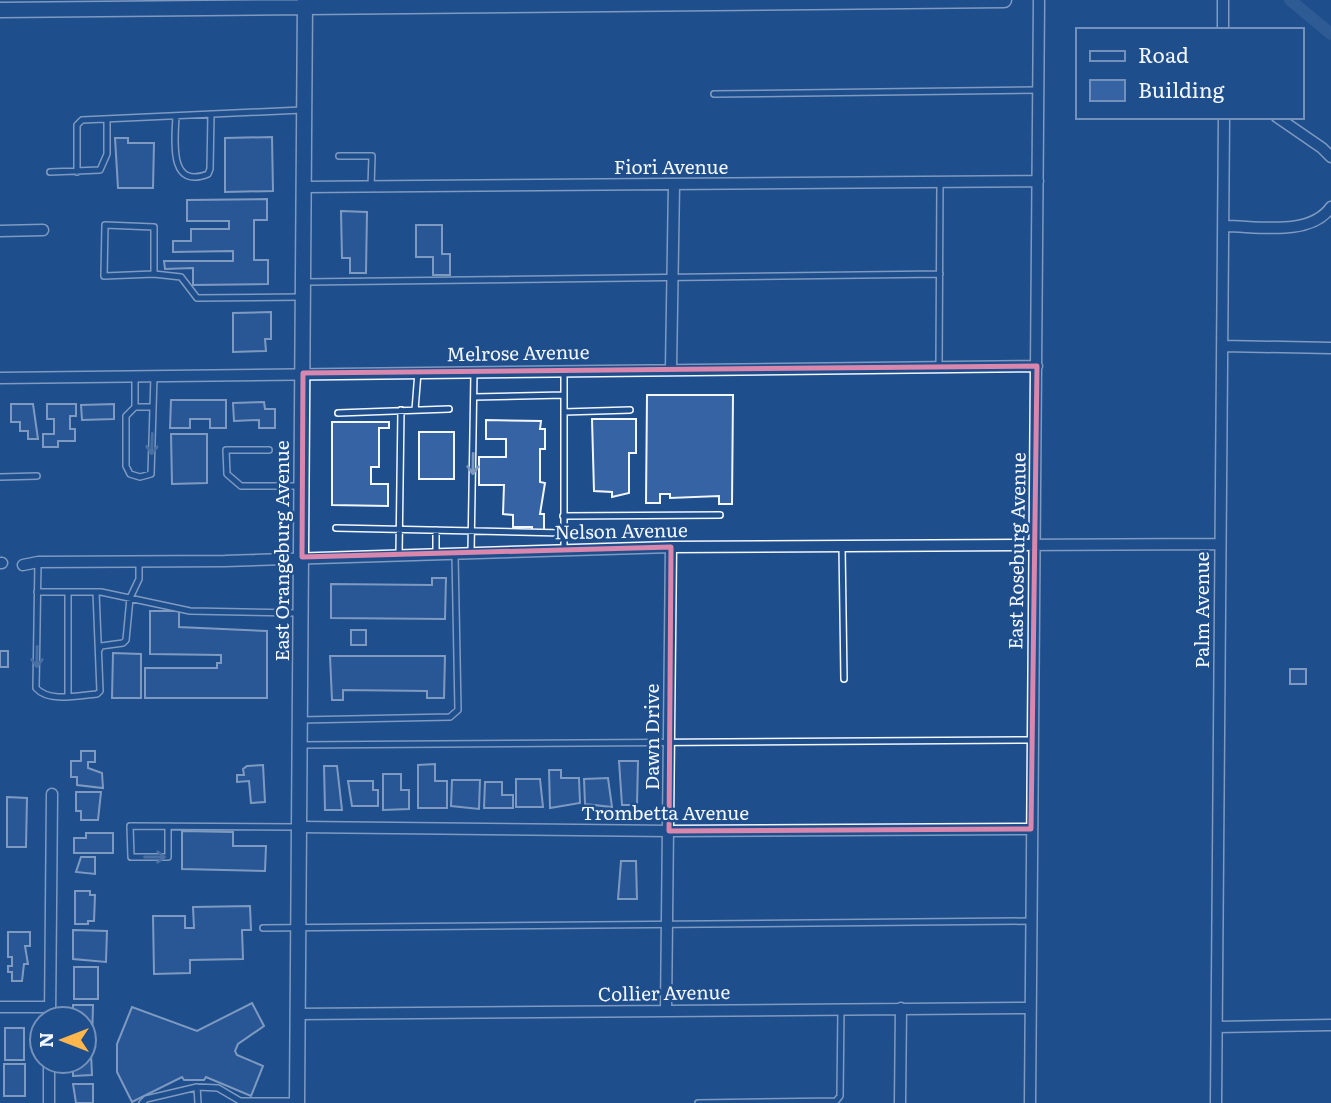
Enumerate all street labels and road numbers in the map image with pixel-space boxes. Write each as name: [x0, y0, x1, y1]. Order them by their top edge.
street label: Fiori Avenue: [614, 152, 728, 180]
street label: Melrose Avenue: [446, 337, 590, 367]
street label: East Orangeburg Avenue: [267, 440, 295, 662]
street label: East Roseburg Avenue: [1000, 452, 1032, 650]
street label: Nelson Avenue: [554, 515, 688, 545]
street label: Palm Avenue: [1187, 551, 1215, 668]
street label: Dawn Drive: [637, 684, 665, 790]
street label: Trombetta Avenue: [581, 798, 749, 826]
street label: Collier Avenue: [598, 977, 731, 1007]

